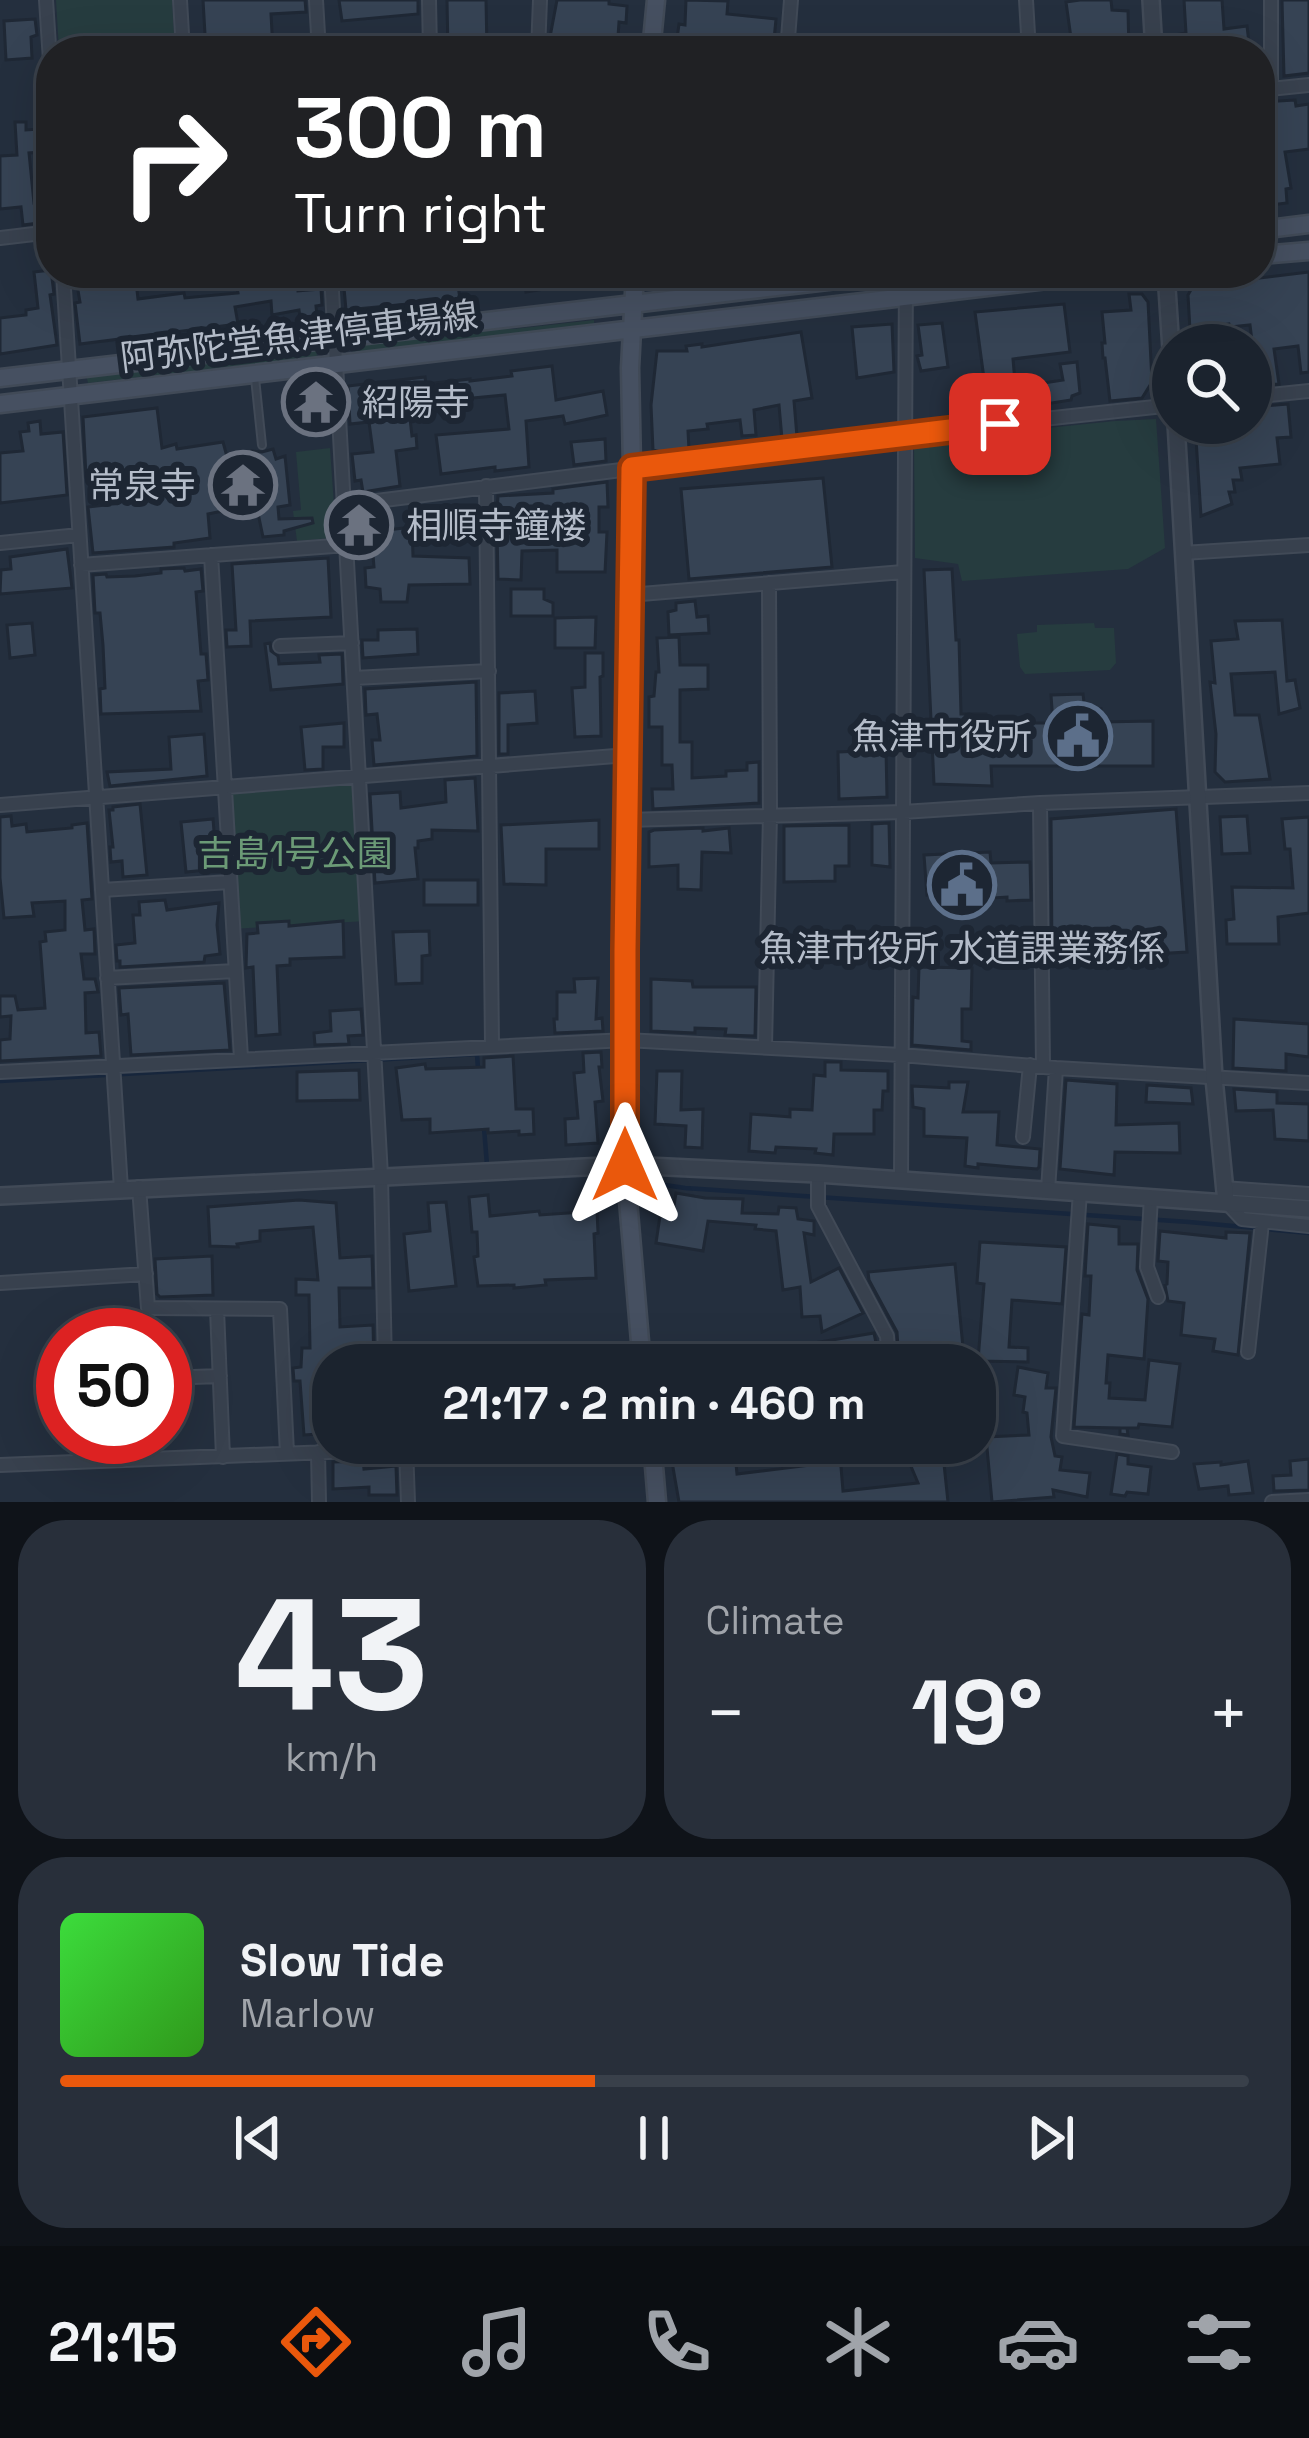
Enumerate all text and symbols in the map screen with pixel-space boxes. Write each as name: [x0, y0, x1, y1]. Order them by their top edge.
text: 300 m: [294, 74, 547, 182]
icon: right: [96, 84, 252, 240]
text: Turn right: [294, 179, 547, 248]
street label: 阿弥陀堂魚津停車場線: [118, 292, 481, 382]
map controls: [1152, 324, 1272, 444]
button: search: [1152, 324, 1272, 444]
temple icon: 紹陽寺: [281, 367, 351, 437]
pin: [949, 373, 1051, 475]
place label: 紹陽寺: [362, 380, 470, 426]
icon: arrive: [967, 391, 1033, 457]
temple icon: 常泉寺: [208, 450, 278, 520]
place label: 常泉寺: [88, 463, 196, 509]
temple icon: 相順寺鐘楼: [324, 490, 394, 560]
place label: 相順寺鐘楼: [406, 503, 586, 549]
public building icon: 魚津市役所: [1043, 701, 1113, 771]
place label: 魚津市役所: [852, 714, 1032, 760]
park label: 吉島1号公園: [197, 831, 393, 877]
public building icon: 魚津市役所 水道課業務係: [927, 850, 997, 920]
place label: 魚津市役所 水道課業務係: [759, 926, 1165, 972]
position arrow: [562, 1102, 688, 1228]
speed limit sign: 50: [36, 1308, 192, 1464]
text: 21:17 · 2 min · 460 m: [443, 1375, 865, 1432]
text: 43: [235, 1555, 429, 1755]
text: Climate: [706, 1596, 845, 1645]
text: 19°: [911, 1655, 1043, 1770]
text: −: [706, 1671, 746, 1755]
text: +: [1208, 1671, 1249, 1755]
text: km/h: [285, 1733, 378, 1782]
text: Slow Tide: [240, 1932, 445, 1989]
text: Marlow: [240, 1989, 375, 2038]
icon: previous: [225, 2105, 291, 2171]
icon: pause: [621, 2105, 687, 2171]
icon: next: [1018, 2105, 1084, 2171]
icon: directions: [274, 2300, 358, 2384]
icon: music: [455, 2300, 539, 2384]
icon: phone: [635, 2300, 719, 2384]
icon: climate: [816, 2300, 900, 2384]
icon: car: [996, 2300, 1080, 2384]
icon: filters: [1177, 2300, 1261, 2384]
text: 21:15: [48, 2308, 178, 2377]

